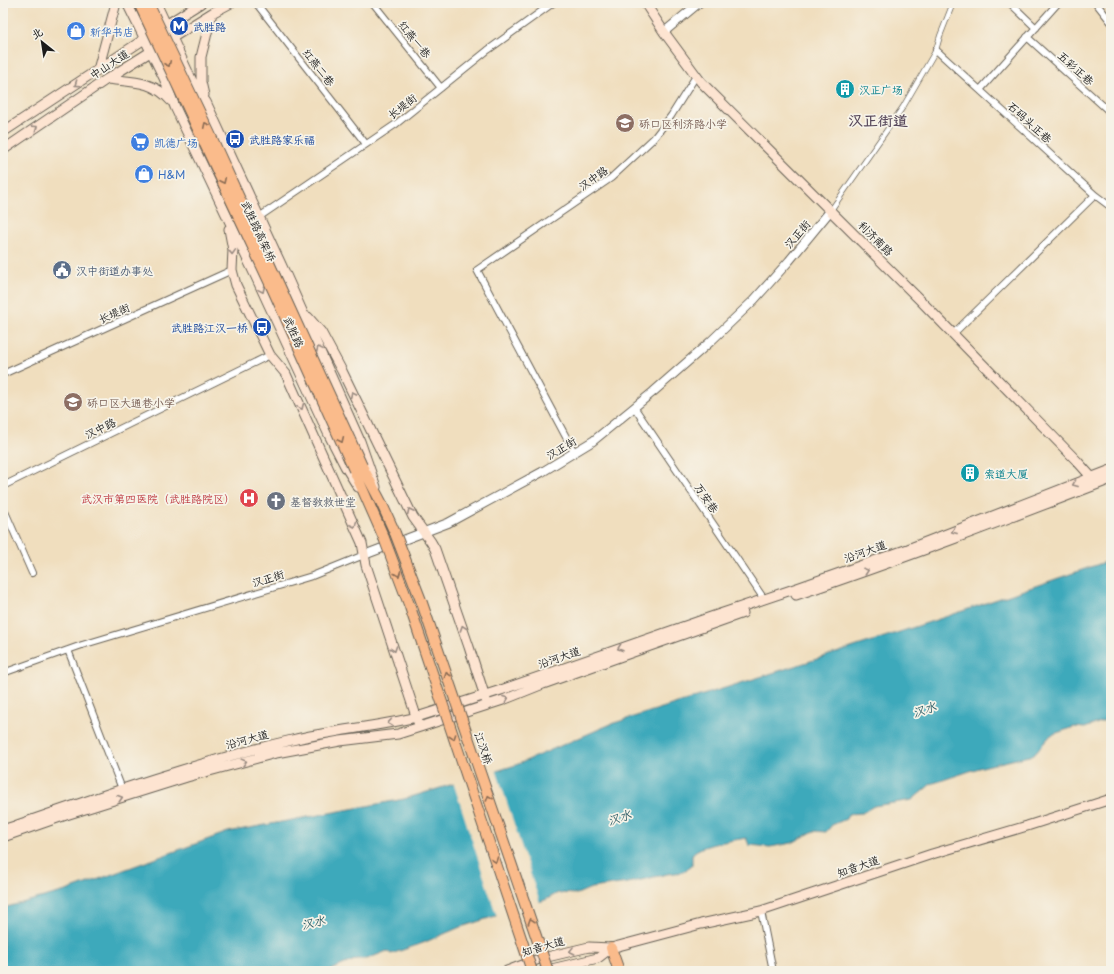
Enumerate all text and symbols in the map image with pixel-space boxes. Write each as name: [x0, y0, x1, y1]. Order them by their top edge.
metro station icon: 武胜路: [168, 15, 190, 37]
street label: 红燕一巷: [395, 17, 435, 61]
place label: 武胜路: [193, 18, 226, 35]
shop icon: 新华书店: [65, 20, 87, 42]
north arrow: [22, 22, 62, 62]
text: 北: [28, 23, 46, 43]
place label: 新华书店: [90, 23, 134, 40]
street label: 红燕二巷: [299, 44, 339, 90]
street label: 中山大道: [86, 45, 132, 83]
street label: 五彩正巷: [1054, 47, 1098, 89]
one-way arrow: [163, 59, 171, 67]
building icon: 汉正广场: [834, 78, 856, 100]
one-way arrow: [74, 79, 81, 87]
place label: 汉正广场: [859, 81, 903, 98]
street label: 长堤街: [384, 89, 421, 123]
street label: 石码头正巷: [1004, 97, 1056, 147]
district label: 汉正街道: [848, 108, 908, 131]
school or university icon: 硚口区利济路小学: [614, 112, 636, 134]
place label: 硚口区利济路小学: [639, 115, 727, 132]
one-way arrow: [203, 121, 211, 129]
one-way arrow: [31, 125, 38, 133]
bus stop icon: 武胜路家乐福: [224, 128, 246, 150]
supermarket icon: 凯德广场: [129, 131, 151, 153]
place label: 武胜路家乐福: [249, 131, 315, 148]
place label: 凯德广场: [154, 134, 198, 151]
street label: 汉中路: [575, 161, 611, 195]
shop icon: H&M: [133, 163, 155, 185]
place label: H&M: [158, 166, 185, 183]
one-way arrow: [218, 177, 226, 185]
street label: 武胜路高架桥: [237, 197, 281, 265]
street label: 汉正街: [780, 215, 815, 252]
street label: 利济南路: [854, 216, 898, 260]
one-way arrow: [228, 249, 237, 255]
public building icon: 汉中街道办事处: [51, 259, 73, 281]
place label: 汉中街道办事处: [76, 262, 153, 279]
one-way arrow: [257, 285, 265, 293]
street label: 长堤街: [95, 298, 133, 327]
street label: 武胜路: [280, 313, 308, 351]
bus stop icon: 武胜路江汉一桥: [251, 316, 273, 338]
place label: 武胜路江汉一桥: [171, 319, 248, 336]
one-way arrow: [316, 345, 324, 353]
one-way arrow: [350, 390, 358, 398]
school or university icon: 硚口区大通巷小学: [62, 391, 84, 413]
place label: 硚口区大通巷小学: [87, 394, 175, 411]
one-way arrow: [296, 402, 304, 410]
street label: 汉中路: [81, 413, 119, 443]
street label: 汉正街: [542, 432, 580, 464]
one-way arrow: [336, 435, 344, 443]
building icon: 索道大厦: [959, 462, 981, 484]
place label: 索道大厦: [984, 465, 1028, 482]
one-way arrow: [1071, 479, 1078, 487]
street label: 万安巷: [691, 480, 723, 516]
hospital icon: 武汉市第四医院（武胜路院区）: [238, 487, 260, 509]
place label: 武汉市第四医院（武胜路院区）: [81, 490, 235, 507]
church icon: 基督教救世堂: [265, 490, 287, 512]
place label: 基督教救世堂: [290, 493, 356, 510]
one-way arrow: [407, 508, 415, 515]
one-way arrow: [349, 521, 357, 529]
one-way arrow: [950, 527, 957, 535]
street label: 沿河大道: [841, 535, 889, 567]
street label: 汉正街: [250, 565, 287, 591]
one-way arrow: [863, 568, 870, 576]
one-way arrow: [393, 571, 401, 578]
one-way arrow: [459, 625, 467, 632]
street label: 沿河大道: [535, 642, 583, 672]
one-way arrow: [616, 644, 623, 652]
one-way arrow: [389, 645, 398, 652]
one-way arrow: [443, 672, 451, 679]
one-way arrow: [503, 695, 510, 703]
water label: 汉水: [910, 696, 939, 721]
one-way arrow: [386, 718, 393, 727]
street label: 沿河大道: [224, 725, 270, 753]
street label: 江汉桥: [471, 730, 497, 766]
one-way arrow: [449, 734, 457, 741]
one-way arrow: [241, 758, 248, 767]
one-way arrow: [116, 794, 123, 803]
one-way arrow: [485, 795, 494, 802]
water label: 汉水: [605, 804, 634, 829]
street label: 知音大道: [834, 851, 882, 881]
one-way arrow: [490, 857, 499, 864]
water label: 汉水: [299, 910, 328, 934]
one-way arrow: [527, 917, 536, 924]
street label: 知音大道: [520, 932, 566, 960]
one-way arrow: [569, 946, 575, 954]

